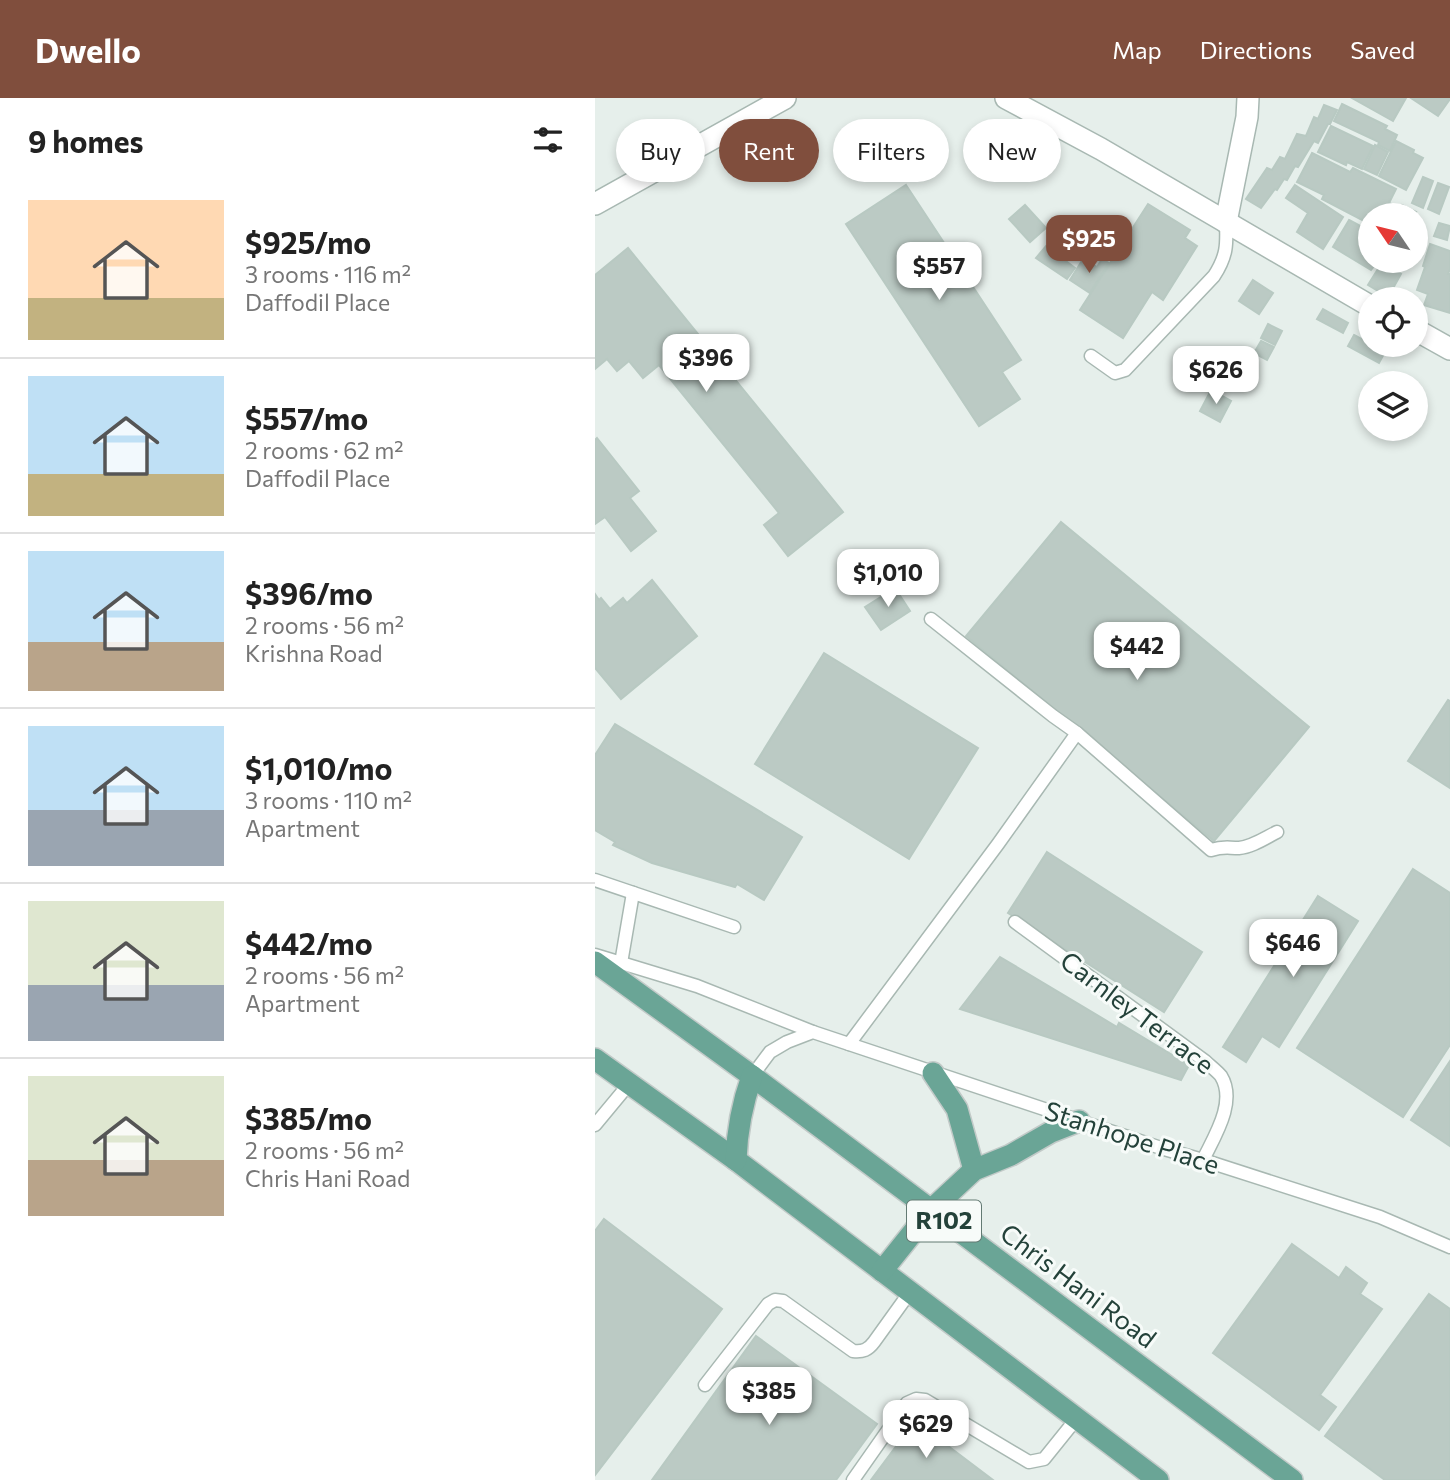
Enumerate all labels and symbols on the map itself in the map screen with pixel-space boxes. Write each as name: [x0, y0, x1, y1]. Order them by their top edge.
north arrow: [1358, 203, 1428, 273]
pin: $925: [1048, 216, 1130, 275]
pin: $557: [898, 242, 980, 302]
pin: $396: [665, 334, 747, 394]
pin: $626: [1175, 346, 1257, 406]
pin: $1,010: [831, 550, 945, 609]
pin: $442: [1096, 622, 1178, 682]
pin: $646: [1252, 920, 1334, 979]
street label: Carnley Terrace: [1055, 944, 1221, 1080]
street label: Stanhope Place: [1041, 1094, 1224, 1179]
road number: R102: [907, 1200, 981, 1241]
street label: Chris Hani Road: [995, 1216, 1163, 1353]
pin: $385: [728, 1368, 810, 1427]
pin: $629: [885, 1400, 967, 1460]

